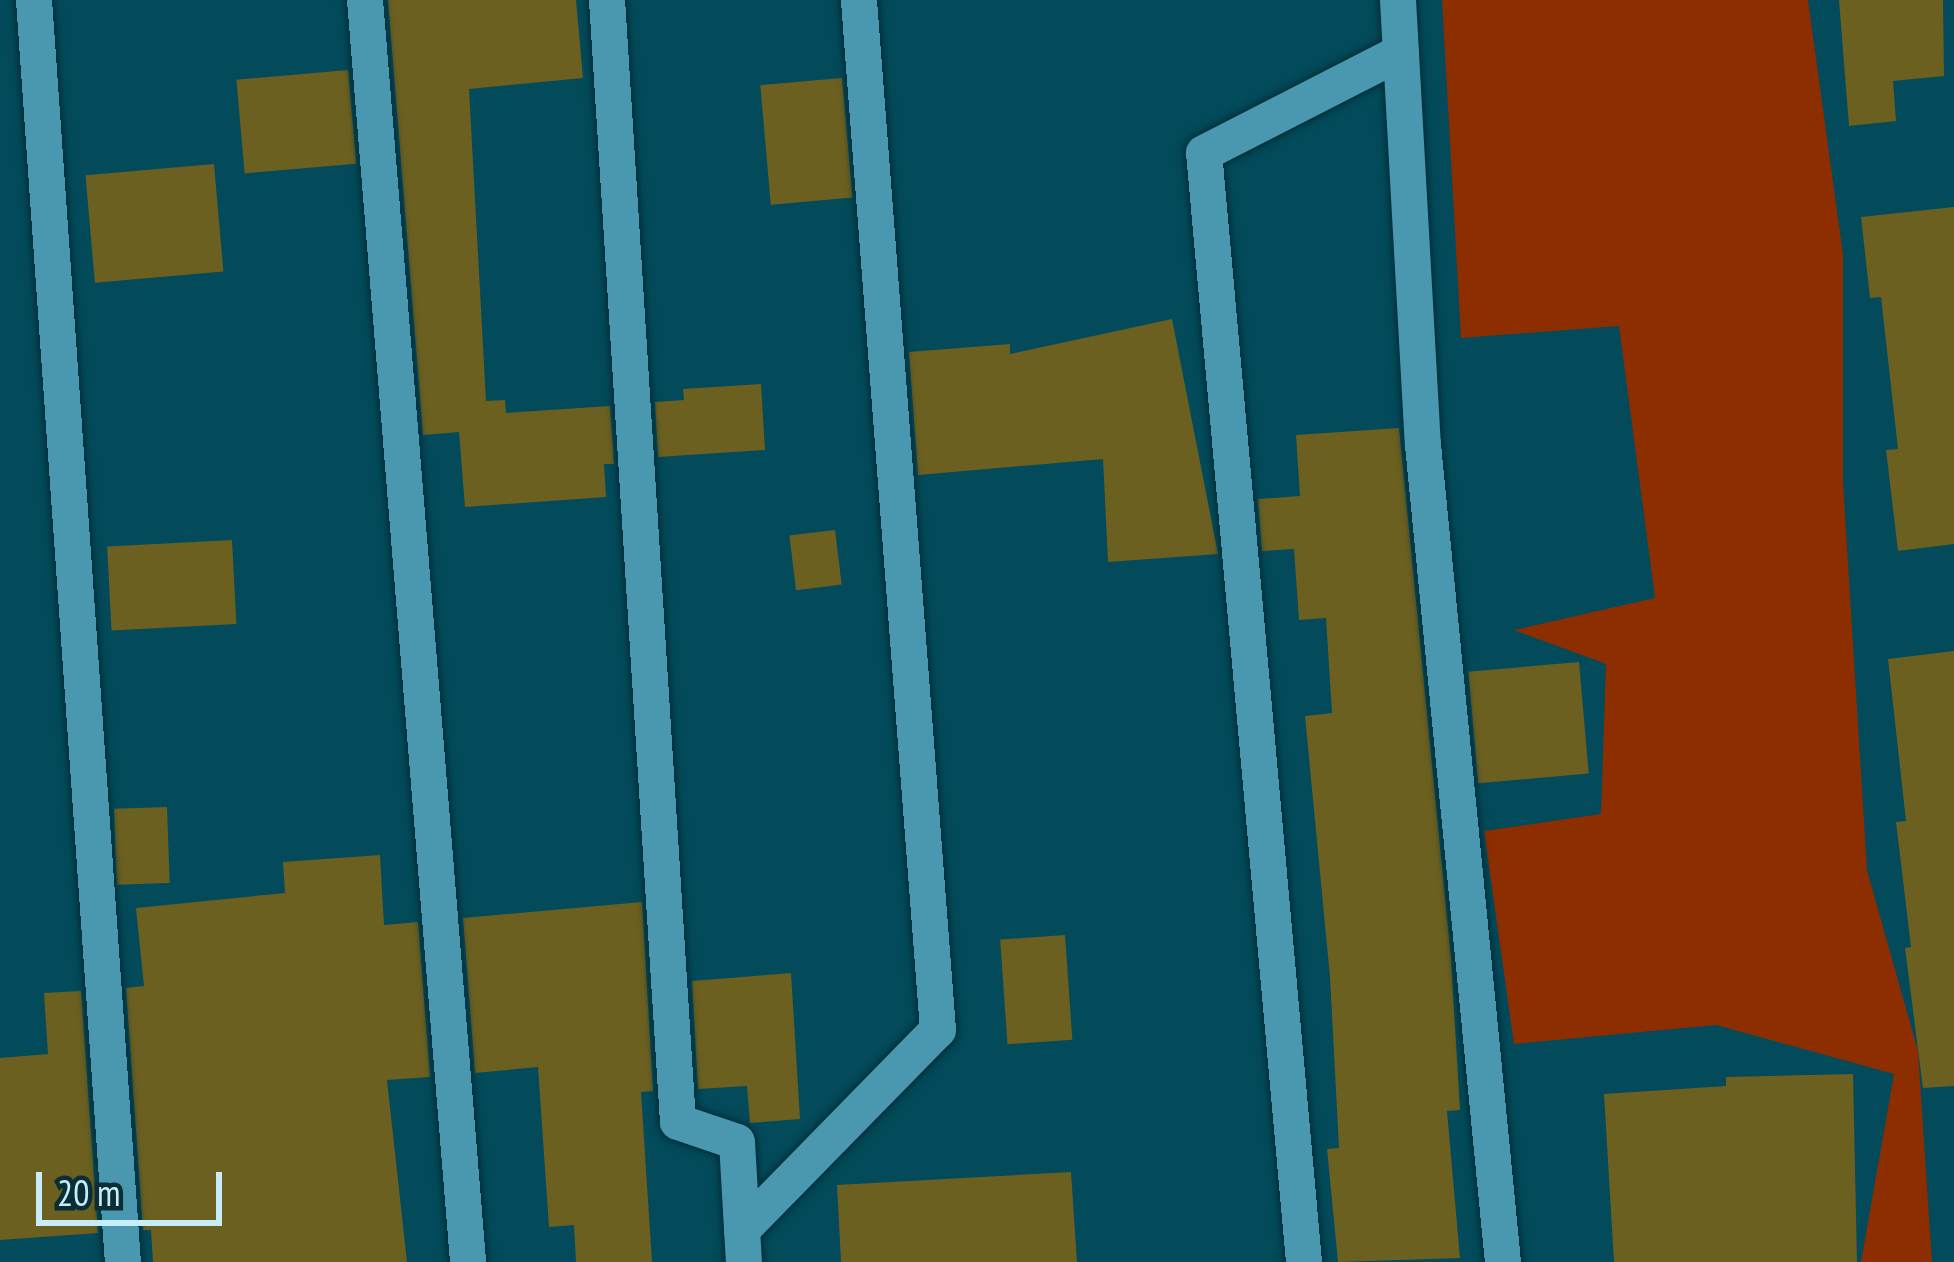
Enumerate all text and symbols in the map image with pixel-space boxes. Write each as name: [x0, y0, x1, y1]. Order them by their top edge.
scale bar: [42, 1148, 228, 1222]
text: 20 m: [57, 1169, 120, 1216]

